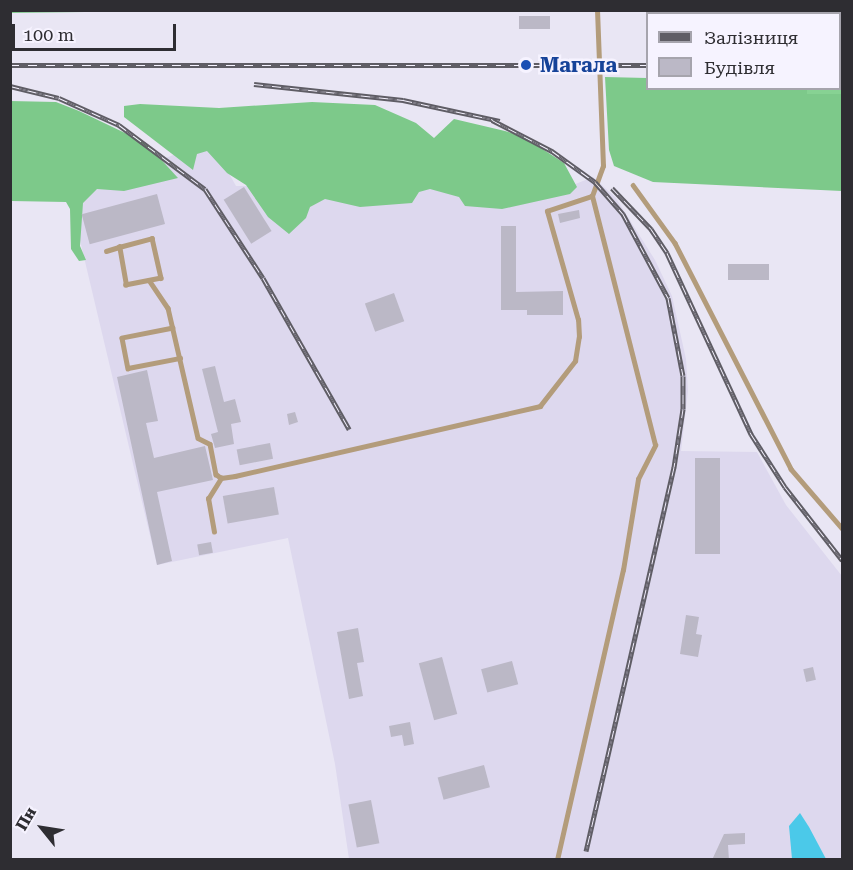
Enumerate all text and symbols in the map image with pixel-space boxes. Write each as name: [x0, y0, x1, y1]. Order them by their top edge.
scale bar: [15, 12, 178, 50]
legend: [646, 12, 841, 90]
text: 100 m: [23, 24, 74, 45]
text: Залізниця: [704, 27, 798, 48]
place label: Магала: [540, 53, 617, 77]
marker: Магала: [517, 56, 535, 74]
text: Будівля: [704, 57, 775, 78]
north arrow: [12, 798, 72, 858]
text: Пн: [12, 804, 40, 834]

